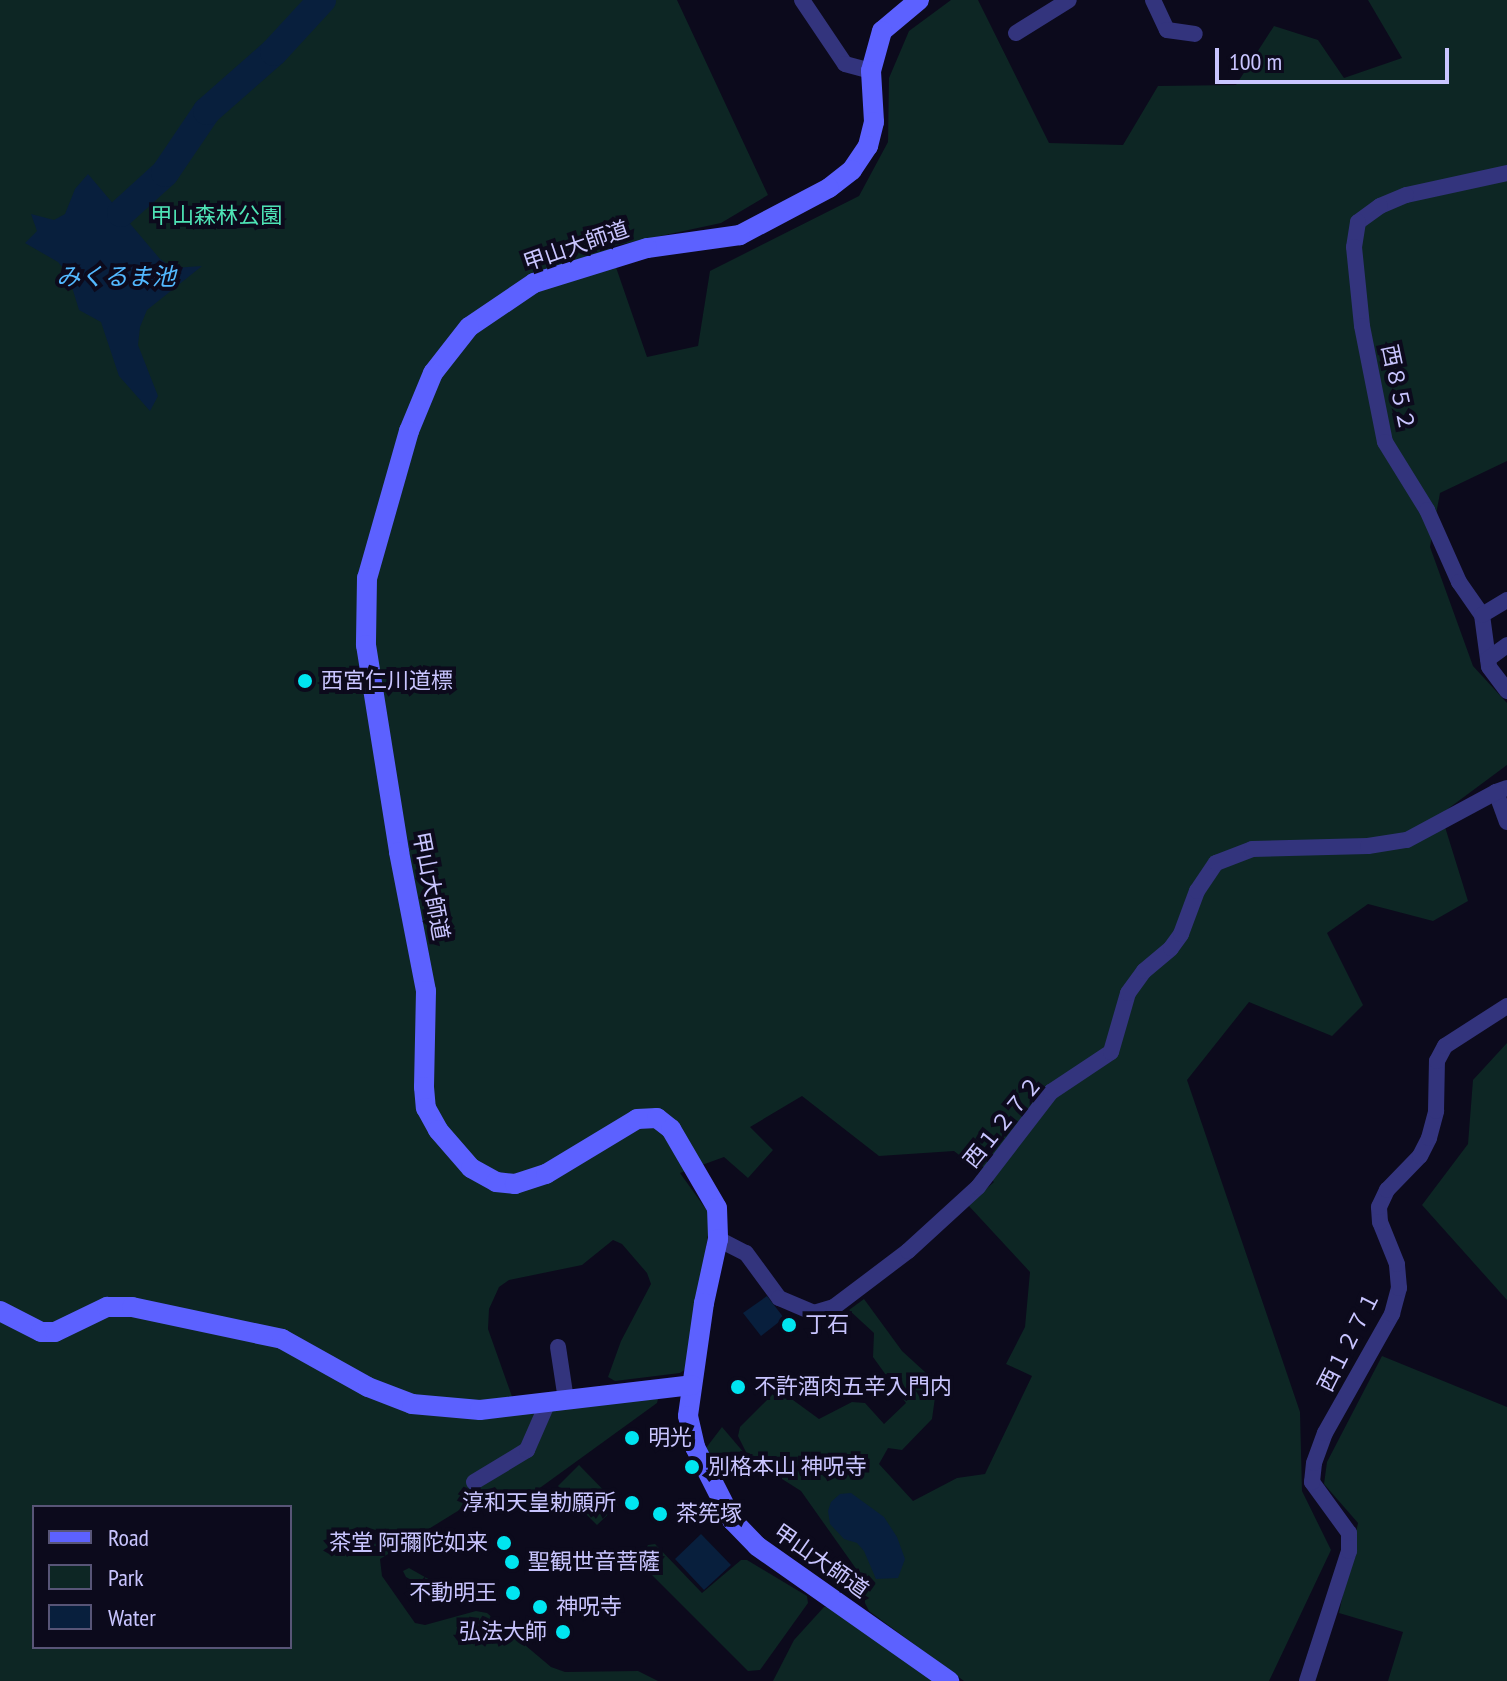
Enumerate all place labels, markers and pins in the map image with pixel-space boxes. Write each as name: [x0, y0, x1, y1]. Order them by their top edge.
place label: 西宮仁川道標: [321, 668, 453, 694]
marker: 西宮仁川道標: [296, 672, 314, 690]
place label: 丁石: [805, 1312, 849, 1338]
marker: 丁石: [780, 1316, 798, 1334]
place label: 不許酒肉五辛入門内: [754, 1374, 952, 1400]
marker: 不許酒肉五辛入門内: [729, 1378, 747, 1396]
place label: 明光: [648, 1425, 692, 1451]
marker: 明光: [623, 1429, 641, 1447]
place label: 別格本山 神呪寺: [708, 1454, 867, 1480]
marker: 別格本山 神呪寺: [683, 1458, 701, 1476]
place label: 淳和天皇勅願所: [462, 1490, 616, 1516]
marker: 淳和天皇勅願所: [623, 1494, 641, 1512]
place label: 茶筅塚: [676, 1501, 742, 1527]
marker: 茶筅塚: [651, 1505, 669, 1523]
place label: 茶堂 阿彌陀如来: [329, 1530, 488, 1556]
marker: 茶堂 阿彌陀如来: [495, 1534, 513, 1552]
place label: 聖観世音菩薩: [528, 1549, 660, 1575]
marker: 聖観世音菩薩: [503, 1553, 521, 1571]
place label: 不動明王: [409, 1580, 497, 1606]
marker: 不動明王: [504, 1584, 522, 1602]
place label: 神呪寺: [556, 1594, 622, 1620]
marker: 神呪寺: [531, 1598, 549, 1616]
place label: 弘法大師: [459, 1619, 547, 1645]
marker: 弘法大師: [554, 1623, 572, 1641]

